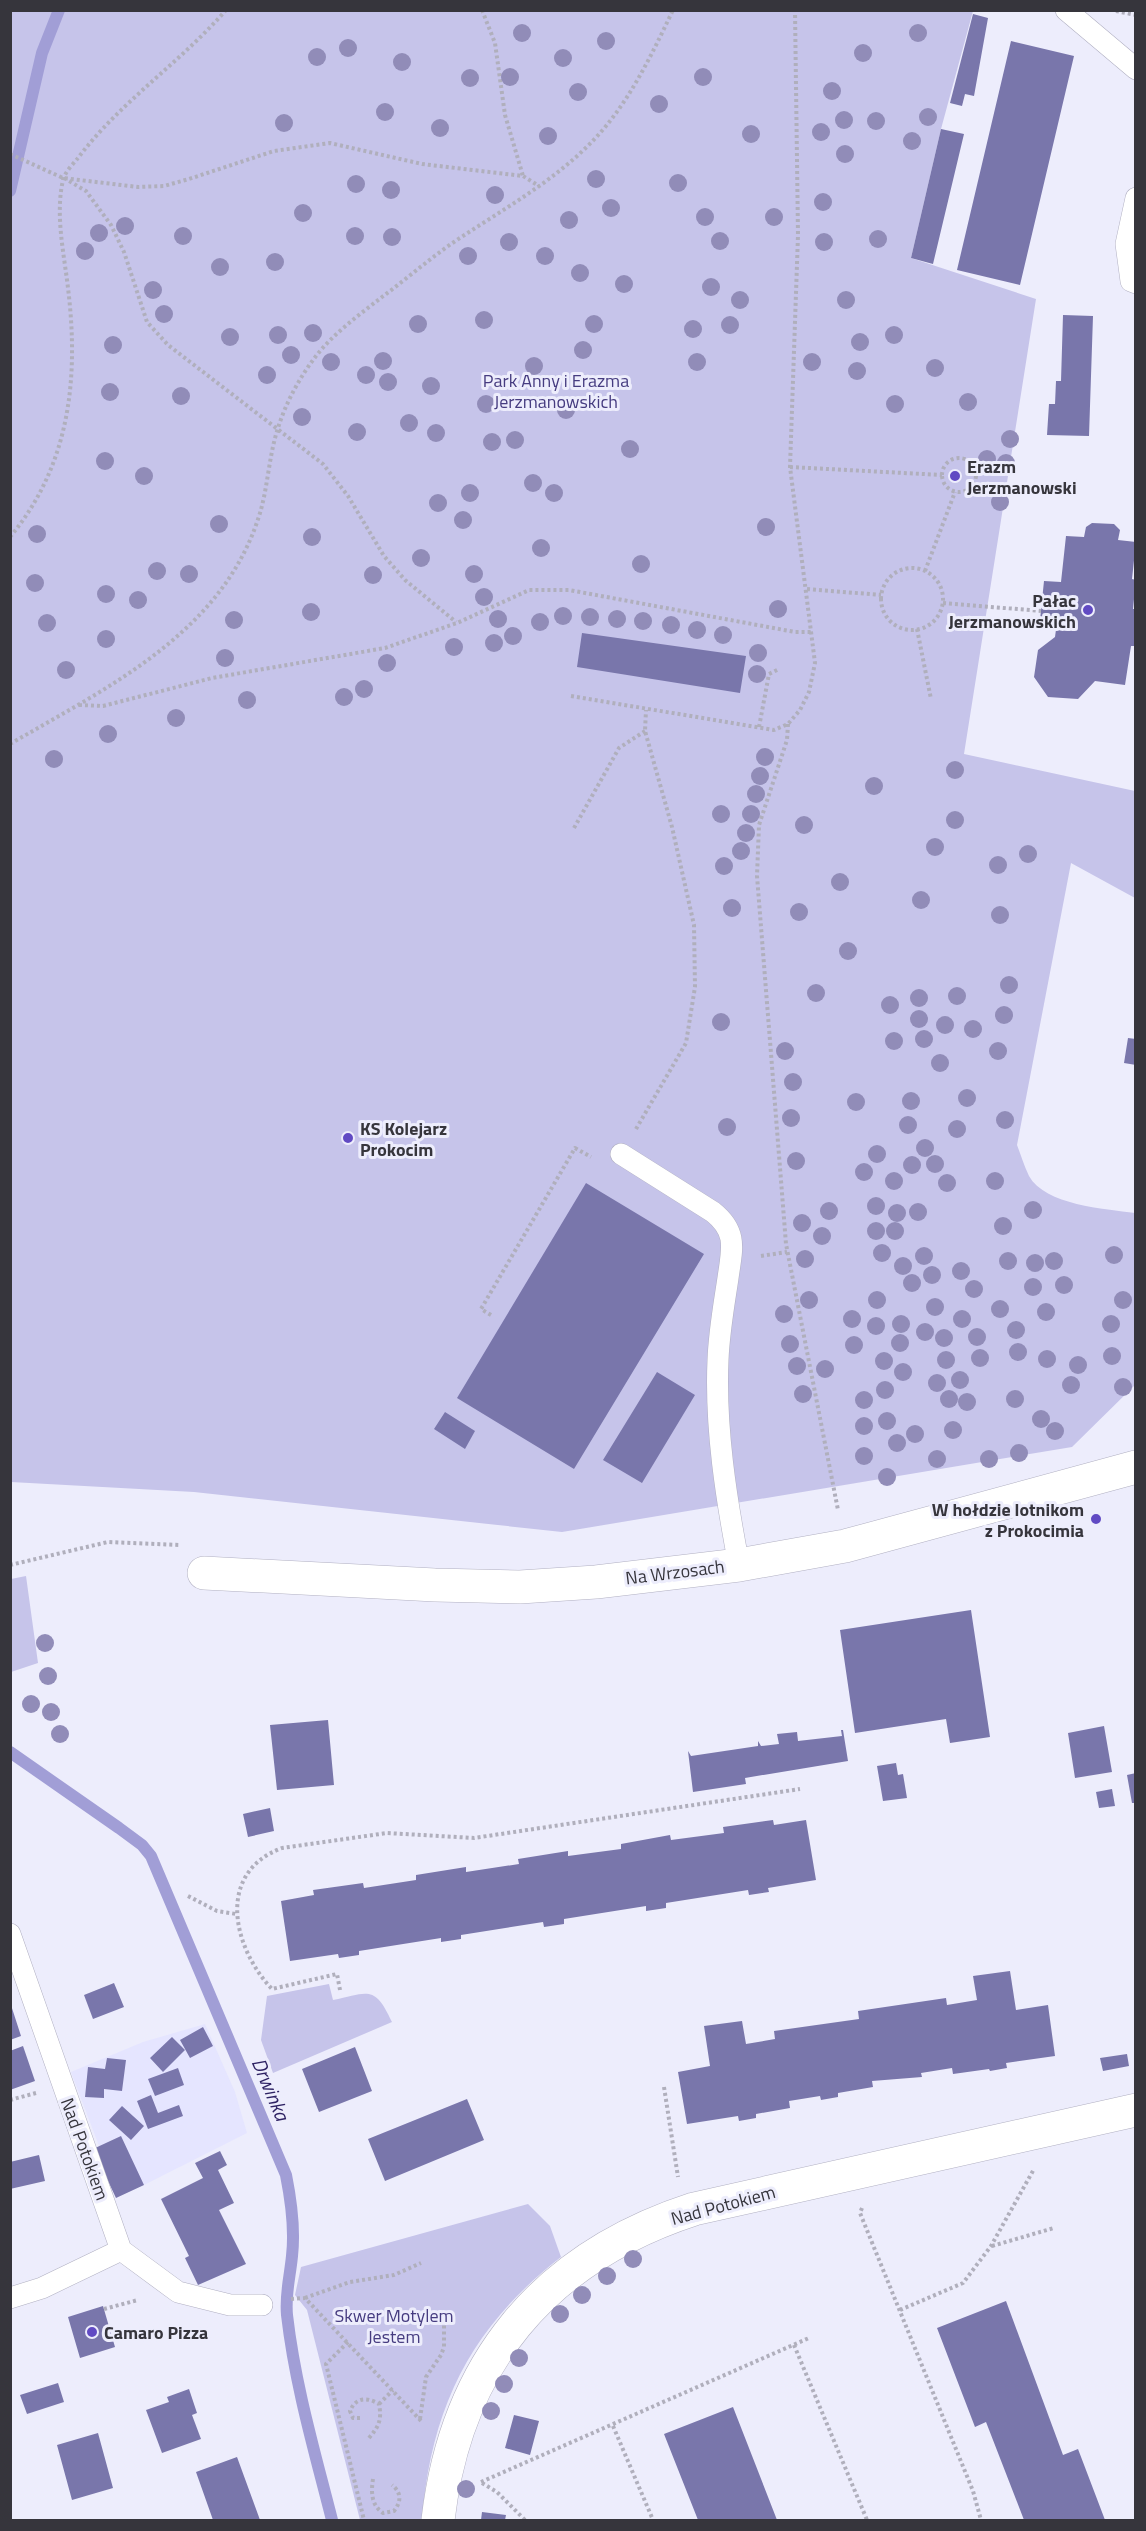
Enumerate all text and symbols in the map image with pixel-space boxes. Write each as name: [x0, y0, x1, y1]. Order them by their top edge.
park label: Park Anny i Erazma Jerzmanowskich: [483, 367, 629, 415]
place label: Erazm Jerzmanowski: [967, 453, 1077, 501]
marker: Erazm Jerzmanowski: [948, 469, 962, 483]
place label: Pałac Jerzmanowskich: [948, 587, 1076, 635]
marker: Pałac Jerzmanowskich: [1081, 603, 1095, 617]
place label: KS Kolejarz Prokocim: [360, 1115, 447, 1163]
marker: KS Kolejarz Prokocim: [341, 1131, 355, 1145]
place label: W hołdzie lotnikom z Prokocimia: [932, 1496, 1084, 1544]
marker: W hołdzie lotnikom z Prokocimia: [1089, 1512, 1103, 1526]
street label: Na Wrzosach: [624, 1553, 726, 1591]
water label: Drwinka: [244, 2053, 299, 2126]
street label: Nad Potokiem: [54, 2094, 116, 2204]
street label: Nad Potokiem: [668, 2178, 778, 2232]
park label: Skwer Motylem Jestem: [334, 2302, 454, 2350]
place label: Camaro Pizza: [104, 2319, 208, 2346]
marker: Camaro Pizza: [85, 2325, 99, 2339]

